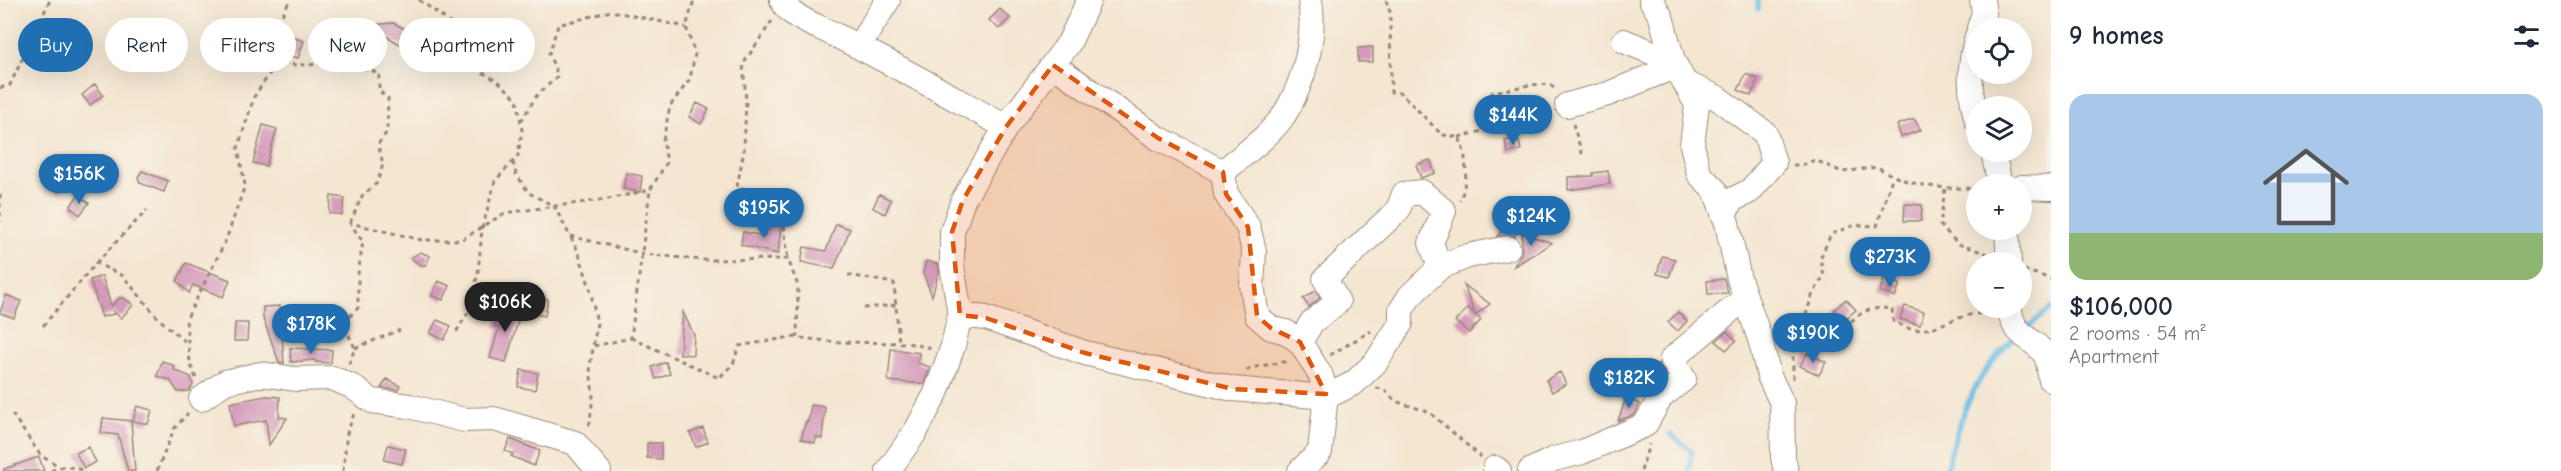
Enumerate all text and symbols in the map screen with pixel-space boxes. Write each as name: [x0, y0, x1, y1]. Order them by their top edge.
chip: Buy: [18, 18, 93, 72]
chip: Rent: [105, 18, 188, 72]
chip: Filters: [200, 18, 296, 72]
chip: New: [308, 18, 387, 72]
chip: Apartment: [399, 18, 535, 72]
map controls: [1966, 18, 2032, 318]
button: locate: [1966, 18, 2032, 84]
icon: filters: [2510, 20, 2543, 53]
text: 9 homes: [2069, 21, 2164, 51]
pin: $144K: [1471, 95, 1555, 146]
button: layers: [1966, 96, 2032, 162]
text: $144K: [1488, 103, 1538, 126]
icon: home: [2252, 133, 2360, 241]
pin: $156K: [37, 154, 121, 205]
text: $156K: [53, 162, 105, 185]
button: +: [1966, 174, 2032, 240]
pin: $195K: [722, 188, 806, 239]
text: $195K: [738, 196, 790, 219]
pin: $124K: [1489, 196, 1573, 247]
text: $124K: [1506, 204, 1556, 227]
pin: $273K: [1848, 237, 1932, 288]
text: $273K: [1864, 245, 1916, 268]
button: −: [1966, 252, 2032, 318]
pin: $106K: [463, 282, 547, 333]
text: $106K: [478, 290, 532, 313]
text: $106,000: [2069, 292, 2173, 322]
pin: $178K: [269, 304, 353, 355]
text: $178K: [286, 312, 336, 335]
pin: $190K: [1771, 313, 1855, 364]
text: $190K: [1786, 321, 1840, 344]
text: 2 rooms · 54 m²: [2069, 322, 2205, 345]
text: Apartment: [2069, 345, 2159, 368]
pin: $182K: [1587, 358, 1671, 409]
text: $182K: [1603, 366, 1655, 389]

